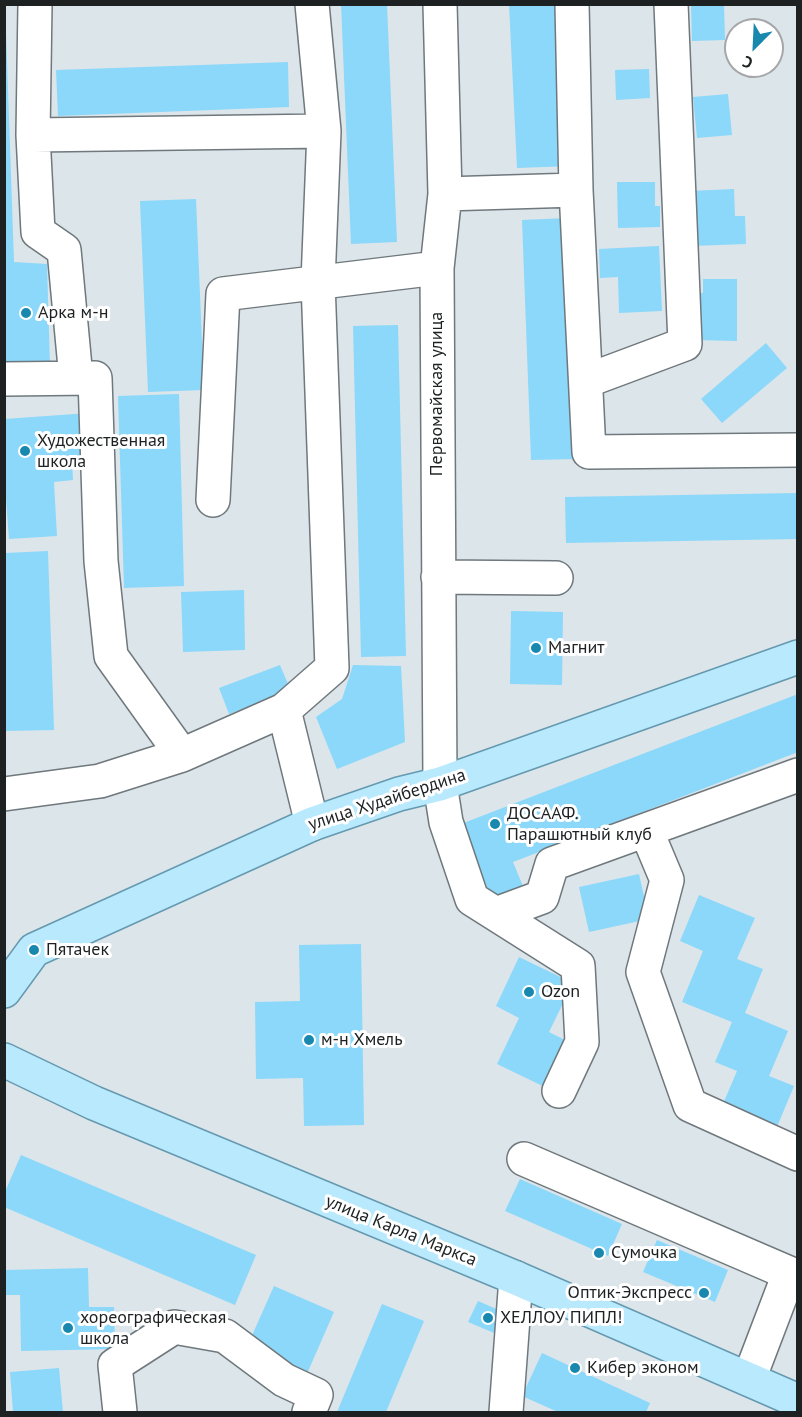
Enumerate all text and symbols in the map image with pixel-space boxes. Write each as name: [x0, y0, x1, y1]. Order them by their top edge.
north arrow: [724, 18, 784, 78]
text: С: [739, 52, 756, 74]
place label: Арка м-н: [38, 302, 108, 324]
marker: Арка м-н: [19, 306, 33, 320]
street label: Первомайская улица: [426, 312, 448, 476]
place label: Художественная школа: [37, 430, 165, 472]
marker: Художественная школа: [18, 444, 32, 458]
place label: Магнит: [548, 637, 605, 659]
marker: Магнит: [529, 641, 543, 655]
street label: улица Худайбердина: [306, 764, 468, 836]
place label: ДОСААФ. Парашютный клуб: [507, 803, 652, 846]
marker: ДОСААФ. Парашютный клуб: [488, 817, 502, 831]
place label: Пятачек: [46, 939, 109, 961]
marker: Пятачек: [27, 943, 41, 957]
place label: Ozon: [541, 981, 580, 1003]
marker: Ozon: [522, 985, 536, 999]
place label: м-н Хмель: [321, 1029, 403, 1051]
marker: м-н Хмель: [302, 1033, 316, 1047]
street label: улица Карла Маркса: [322, 1191, 480, 1271]
place label: Сумочка: [611, 1242, 677, 1264]
marker: Сумочка: [592, 1246, 606, 1260]
place label: Оптик-Экспресс: [568, 1282, 692, 1304]
marker: Оптик-Экспресс: [697, 1286, 711, 1300]
place label: хореографическая школа: [80, 1307, 226, 1350]
place label: ХЕЛЛОУ ПИПЛ!: [500, 1307, 623, 1329]
marker: ХЕЛЛОУ ПИПЛ!: [481, 1311, 495, 1325]
marker: хореографическая школа: [61, 1321, 75, 1335]
place label: Кибер эконом: [587, 1357, 699, 1379]
marker: Кибер эконом: [568, 1361, 582, 1375]

